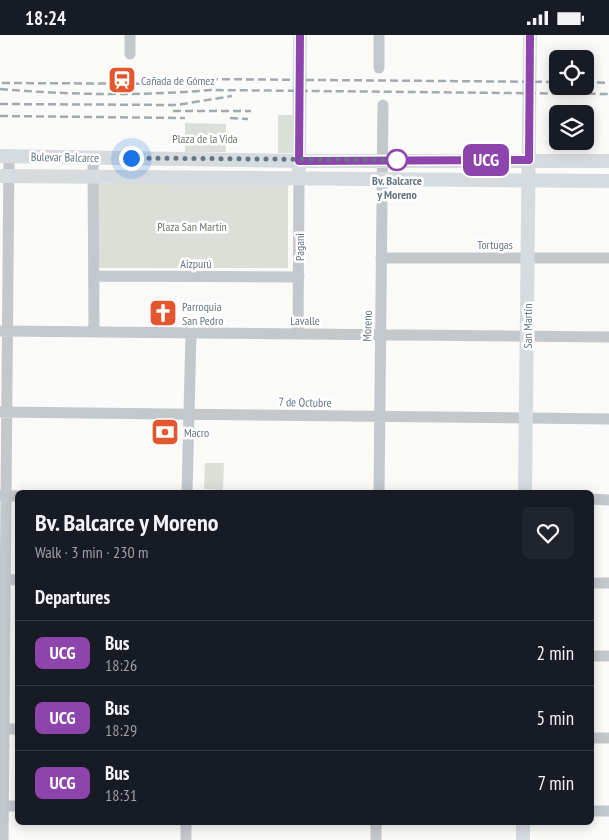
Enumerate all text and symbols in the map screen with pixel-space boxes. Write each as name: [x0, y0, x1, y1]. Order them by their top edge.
text: 18:24: [25, 6, 66, 30]
map controls: [549, 50, 594, 150]
button: locate: [549, 50, 594, 95]
station icon: Cañada de Gómez: [107, 65, 137, 95]
place label: Cañada de Gómez: [141, 73, 215, 88]
button: layers: [549, 105, 594, 150]
park label: Plaza de la Vida: [172, 131, 238, 146]
line badge: UCG: [457, 144, 515, 176]
your location: [119, 146, 144, 171]
text: UCG: [473, 148, 499, 171]
street label: Bulevar Balcarce: [31, 149, 99, 165]
marker: Bv. Balcarce y Moreno: [386, 149, 408, 171]
place label: Bv. Balcarce y Moreno: [372, 173, 422, 202]
park label: Plaza San Martín: [157, 219, 227, 234]
street label: Pagani: [292, 233, 307, 261]
street label: Tortugas: [477, 237, 513, 252]
street label: Aizpurú: [180, 256, 212, 271]
church icon: Parroquia San Pedro: [148, 298, 178, 328]
place label: Parroquia San Pedro: [182, 299, 223, 328]
street label: San Martín: [520, 304, 535, 348]
street label: Moreno: [359, 310, 375, 342]
street label: Lavalle: [290, 313, 320, 328]
street label: 7 de Octubre: [278, 394, 332, 410]
bank icon: Macro: [150, 417, 180, 447]
place label: Macro: [184, 425, 209, 440]
text: Bv. Balcarce y Moreno: [35, 507, 218, 538]
button: heart: [522, 507, 574, 559]
text: Walk · 3 min · 230 m: [35, 542, 148, 562]
text: Departures: [35, 585, 110, 609]
text: Bus: [105, 631, 129, 655]
text: UCG: [49, 641, 76, 664]
text: 2 min: [537, 641, 574, 665]
text: 18:26: [105, 655, 137, 675]
text: Bus: [105, 696, 129, 720]
text: UCG: [49, 706, 76, 729]
text: 5 min: [537, 706, 574, 730]
text: 18:29: [105, 720, 137, 740]
text: Bus: [105, 761, 129, 785]
text: UCG: [49, 771, 76, 794]
text: 7 min: [537, 771, 574, 795]
text: 18:31: [105, 785, 137, 805]

